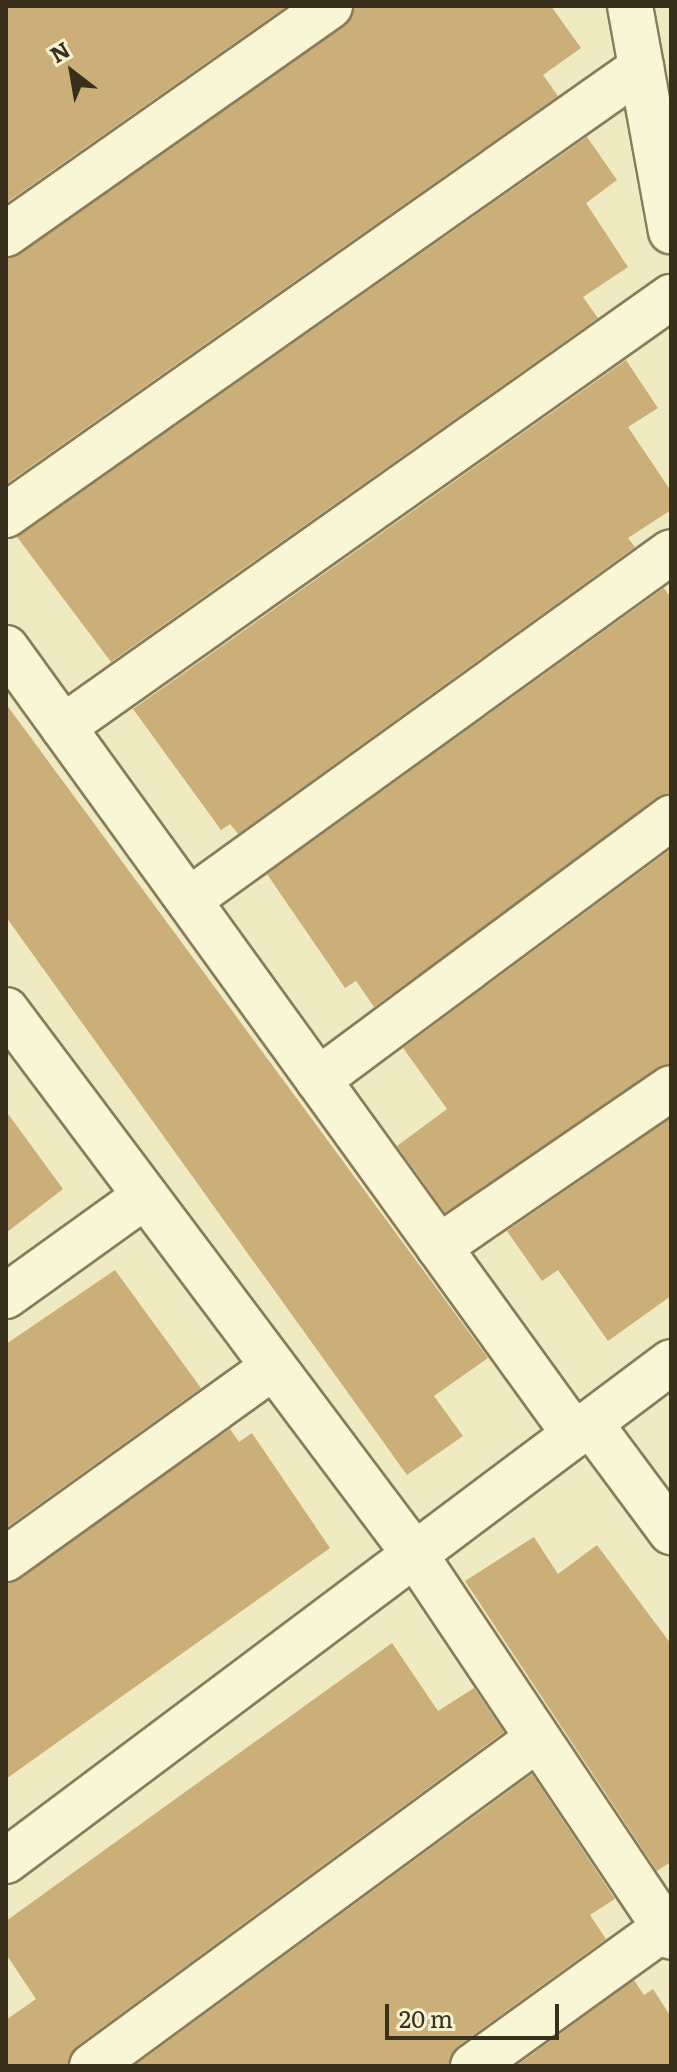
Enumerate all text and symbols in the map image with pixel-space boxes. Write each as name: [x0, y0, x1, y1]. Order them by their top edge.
north arrow: [32, 32, 112, 112]
text: N: [43, 32, 76, 70]
scale bar: [389, 1988, 563, 2038]
text: 20 m: [399, 2000, 453, 2035]

